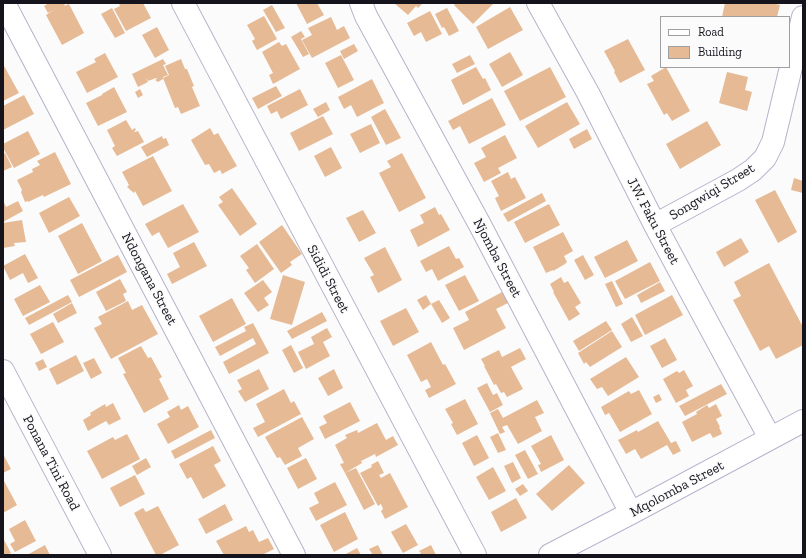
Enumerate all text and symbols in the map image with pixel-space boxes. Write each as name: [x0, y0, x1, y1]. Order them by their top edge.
legend: [660, 16, 790, 68]
text: Road: [698, 25, 724, 39]
text: Building: [698, 45, 742, 59]
street label: Songwiqi Street: [666, 160, 758, 224]
street label: J.W. Faku Street: [623, 175, 683, 267]
street label: Njomba Street: [469, 216, 525, 300]
street label: Ndongana Street: [118, 230, 180, 328]
street label: Sididi Street: [303, 242, 353, 316]
street label: Ponana Tini Road: [19, 412, 83, 514]
street label: Mqolomba Street: [627, 457, 727, 521]

